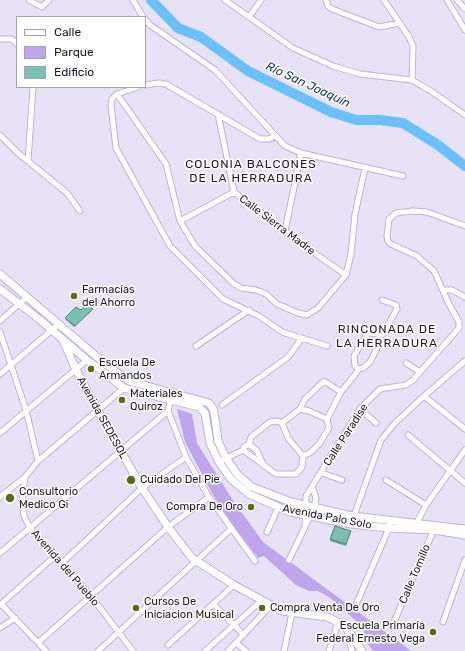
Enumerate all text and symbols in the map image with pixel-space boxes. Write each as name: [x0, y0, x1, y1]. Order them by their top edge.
legend: [16, 16, 146, 88]
text: Calle: [54, 25, 81, 39]
text: Parque: [54, 45, 94, 59]
water label: Río San Joaquín: [264, 59, 352, 111]
text: Edificio: [54, 65, 94, 79]
district label: COLONIA BALCONES DE LA HERRADURA: [185, 158, 317, 186]
street label: Calle Sierra Madre: [236, 192, 318, 258]
place label: Farmacias del Ahorro: [82, 283, 135, 309]
marker: Farmacias del Ahorro: [69, 291, 79, 301]
district label: RINCONADA DE LA HERRADURA: [336, 323, 438, 351]
place label: Escuela De Armandos: [99, 356, 155, 382]
marker: Escuela De Armandos: [86, 364, 96, 374]
street label: Avenida SEDESOL: [74, 375, 130, 461]
place label: Materiales Quiroz: [130, 387, 183, 413]
marker: Materiales Quiroz: [117, 395, 127, 405]
street label: Calle Paradise: [321, 401, 371, 469]
place label: Cuidado Del Pie: [140, 473, 220, 487]
marker: Cuidado Del Pie: [125, 474, 137, 486]
place label: Consultorio Medico Gi: [19, 485, 78, 511]
marker: Consultorio Medico Gi: [4, 492, 16, 504]
place label: Compra De Oro: [166, 500, 243, 514]
marker: Compra De Oro: [246, 502, 256, 512]
street label: Avenida Palo Solo: [281, 502, 373, 532]
street label: Avenida del Pueblo: [28, 527, 102, 609]
street label: Calle Tomillo: [397, 542, 433, 606]
place label: Cursos De Iniciacion Musical: [144, 595, 234, 621]
place label: Compra Venta De Oro: [270, 601, 380, 615]
marker: Cursos De Iniciacion Musical: [131, 603, 141, 613]
marker: Compra Venta De Oro: [257, 603, 267, 613]
place label: Escuela Primaria Federal Ernesto Vega: [316, 619, 425, 645]
marker: Escuela Primaria Federal Ernesto Vega: [428, 627, 438, 637]

